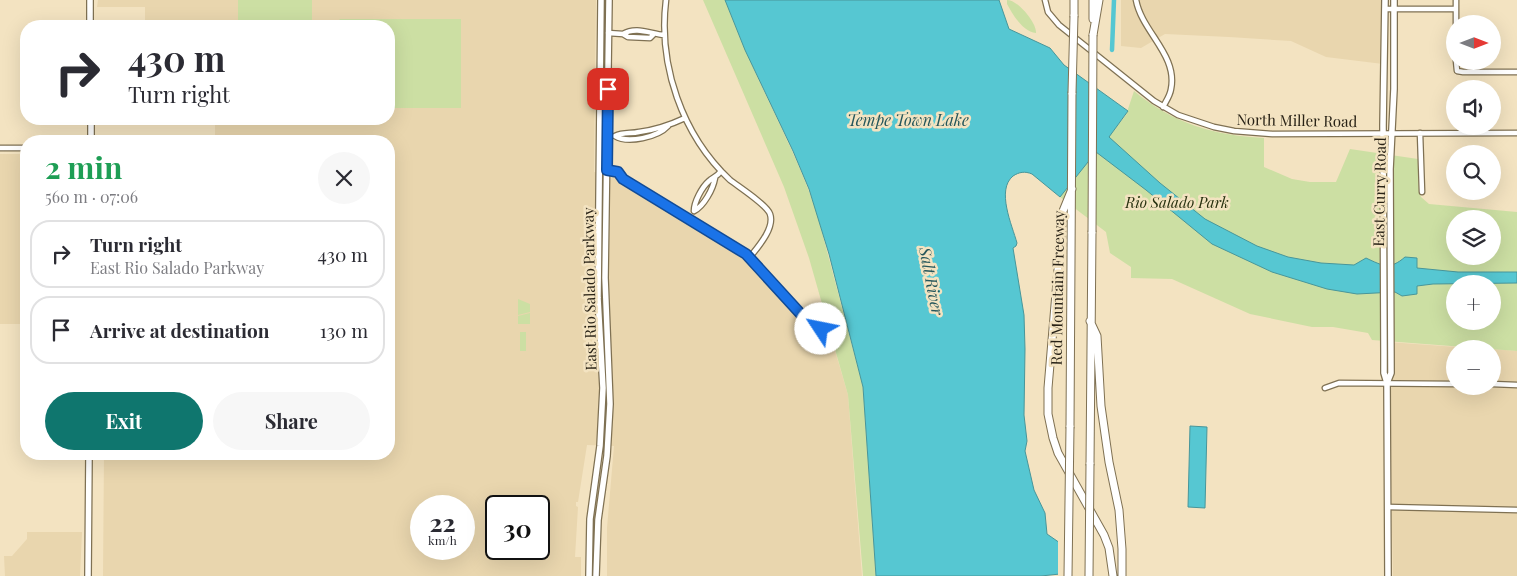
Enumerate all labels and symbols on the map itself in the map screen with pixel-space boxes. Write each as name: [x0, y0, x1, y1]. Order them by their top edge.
north arrow: [1446, 15, 1501, 70]
pin: [587, 68, 629, 110]
water label: Tempe Town Lake: [847, 109, 969, 130]
street label: North Miller Road: [1236, 109, 1358, 131]
street label: East Curry Road: [1368, 137, 1390, 247]
park label: Rio Salado Park: [1124, 192, 1229, 212]
street label: East Rio Salado Parkway: [578, 207, 600, 371]
street label: Red Mountain Freeway: [1046, 210, 1068, 366]
water label: Salt River: [915, 244, 949, 318]
position arrow: [794, 302, 846, 354]
speed limit sign: 30: [485, 495, 550, 560]

